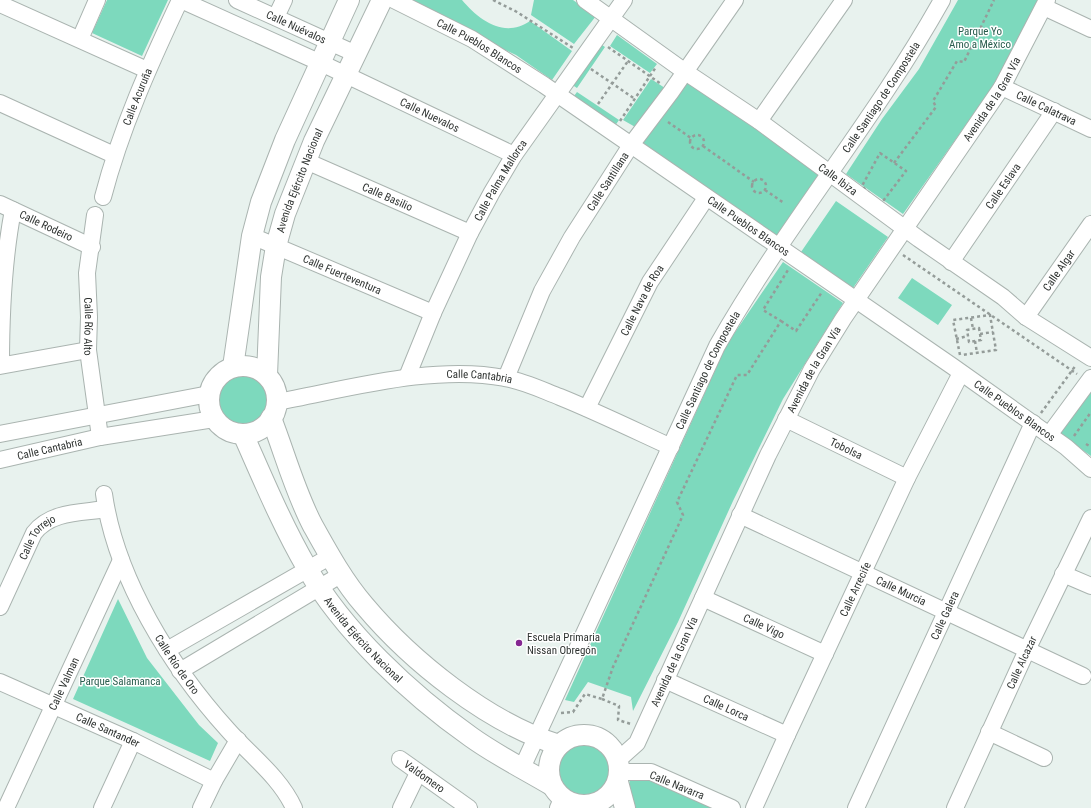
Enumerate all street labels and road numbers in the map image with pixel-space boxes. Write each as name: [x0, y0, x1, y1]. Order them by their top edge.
street label: Calle Nuévalos: [264, 8, 328, 47]
street label: Calle Pueblos Blancos: [434, 16, 524, 76]
street label: Calle Santiago de Compostela: [840, 39, 923, 156]
street label: Avenida de la Gran Vía: [961, 55, 1023, 144]
street label: Calle Acuruña: [120, 66, 155, 127]
street label: Calle Calatrava: [1014, 89, 1078, 128]
street label: Calle Nuevalos: [398, 96, 461, 135]
street label: Avenida Ejército Nacional: [274, 127, 326, 234]
street label: Calle Palma Mallorca: [472, 137, 530, 223]
street label: Calle Santillana: [584, 150, 632, 214]
street label: Calle Ibiza: [816, 161, 860, 198]
street label: Calle Eslava: [983, 161, 1023, 212]
street label: Calle Basilio: [360, 180, 415, 214]
street label: Calle Pueblos Blancos: [705, 193, 792, 259]
street label: Calle Rodeiro: [17, 208, 75, 244]
street label: Calle Algar: [1040, 247, 1078, 294]
street label: Calle Fuerteventura: [301, 252, 383, 297]
street label: Calle Nava de Roa: [618, 263, 667, 338]
street label: Calle Río Alto: [81, 297, 95, 357]
street label: Calle Santiago de Compostela: [673, 309, 743, 432]
street label: Avenida de la Gran Vía: [785, 324, 844, 415]
street label: Calle Cantabria: [446, 368, 514, 386]
street label: Calle Pueblos Blancos: [971, 378, 1058, 444]
street label: Calle Cantabria: [16, 435, 84, 463]
street label: Tobolsa: [828, 435, 864, 462]
street label: Calle Torrejo: [17, 512, 58, 562]
street label: Calle Arrecife: [837, 560, 874, 619]
street label: Calle Murcia: [874, 574, 928, 608]
street label: Calle Galera: [928, 589, 962, 642]
street label: Avenida Ejército Nacional: [321, 595, 405, 685]
street label: Calle Vigo: [741, 611, 787, 642]
street label: Avenida de la Gran Vía: [648, 615, 701, 709]
street label: Calle Río de Oro: [152, 632, 202, 697]
street label: Calle Alcazar: [1004, 633, 1040, 691]
street label: Calle Valman: [46, 655, 82, 712]
street label: Calle Lorca: [701, 692, 751, 724]
street label: Calle Santander: [74, 710, 142, 751]
street label: Valdomero: [401, 758, 447, 796]
street label: Calle Navarra: [648, 769, 706, 802]

